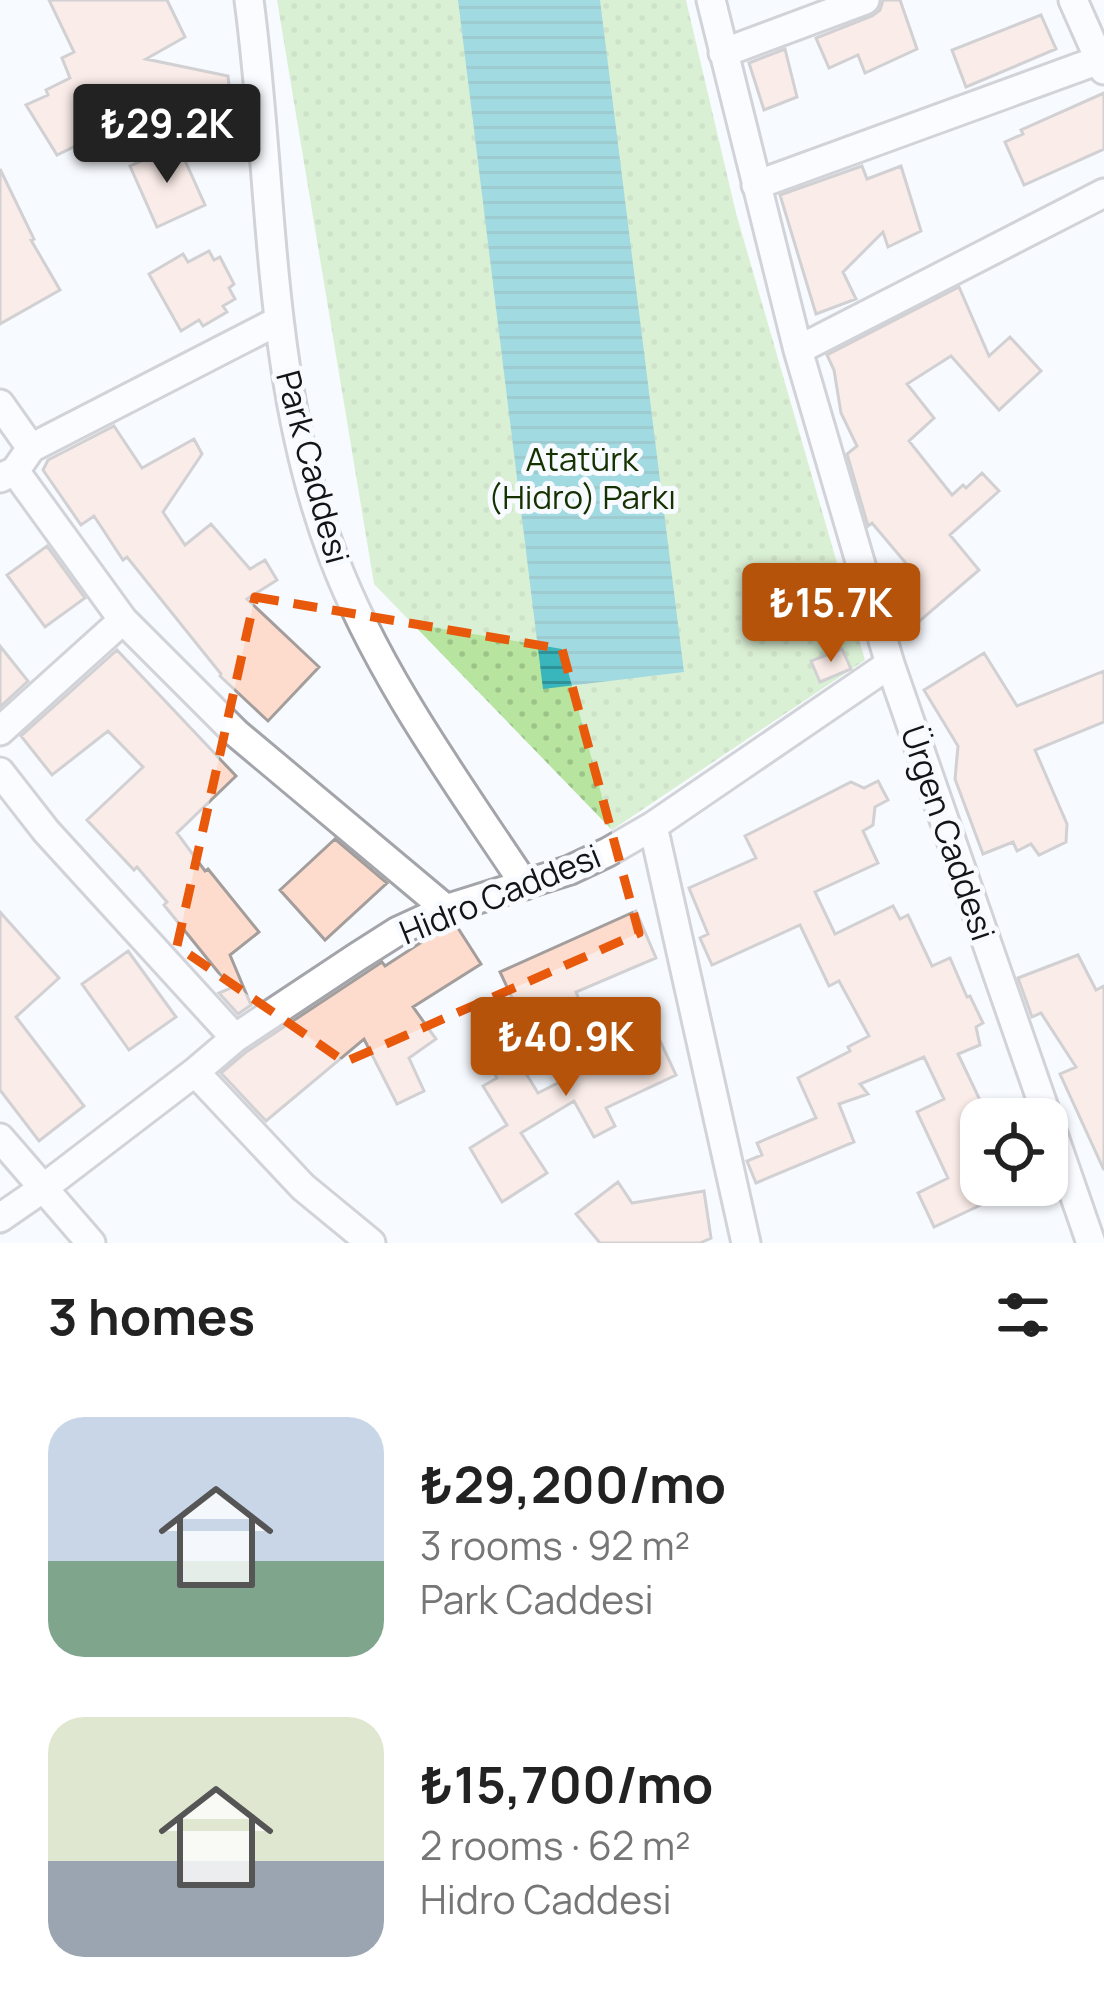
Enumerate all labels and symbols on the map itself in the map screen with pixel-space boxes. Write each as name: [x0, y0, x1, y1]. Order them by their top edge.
pin: ₺29.2K: [69, 84, 265, 186]
street label: Park Caddesi: [266, 366, 361, 568]
park label: Atatürk (Hidro) Parkı: [488, 436, 676, 519]
pin: ₺15.7K: [733, 563, 929, 665]
street label: Ürgen Caddesi: [891, 719, 1006, 946]
street label: Hidro Caddesi: [393, 833, 607, 954]
pin: ₺40.9K: [468, 997, 664, 1099]

